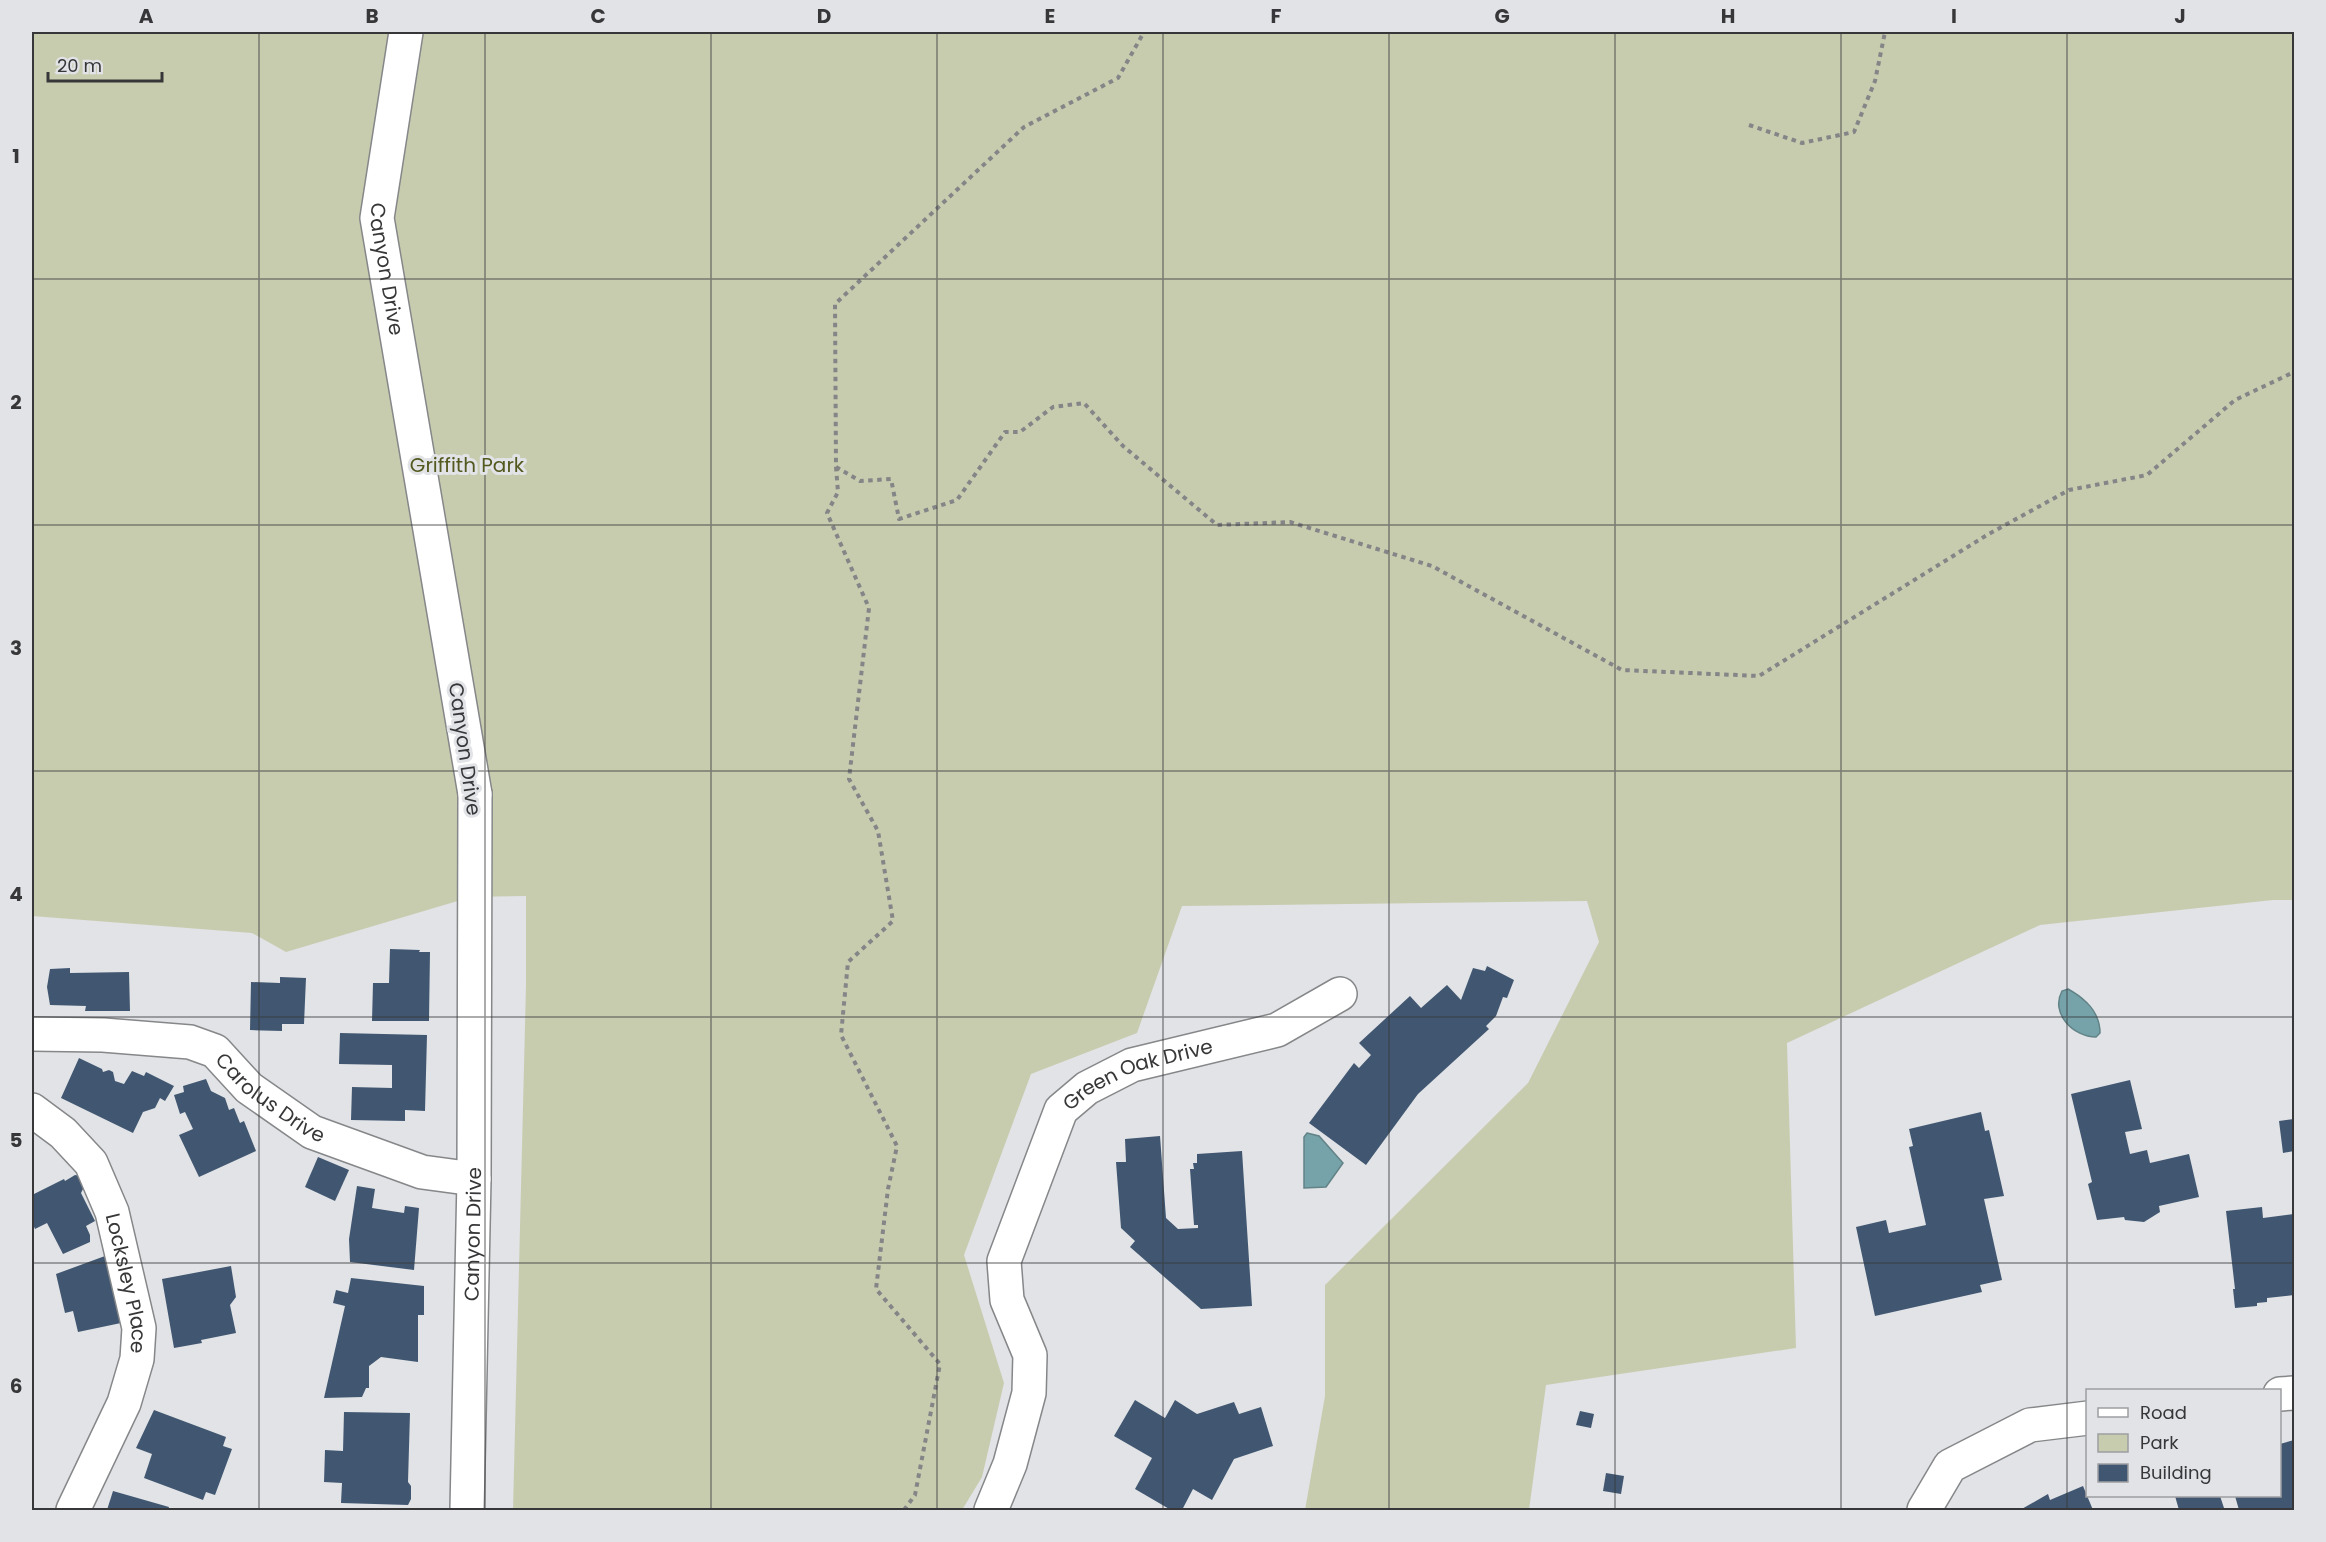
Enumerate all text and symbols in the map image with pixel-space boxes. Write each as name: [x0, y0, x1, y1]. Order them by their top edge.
text: A: [139, 2, 154, 30]
text: B: [365, 2, 379, 30]
text: C: [590, 2, 606, 30]
text: D: [817, 2, 831, 30]
text: E: [1045, 2, 1055, 30]
text: F: [1271, 2, 1282, 30]
text: G: [1494, 2, 1510, 30]
text: H: [1721, 2, 1735, 30]
text: I: [1951, 2, 1957, 30]
text: J: [2174, 2, 2186, 30]
scale bar: [48, 45, 162, 83]
text: 20 m: [57, 53, 102, 78]
text: 1: [12, 142, 20, 170]
street label: Canyon Drive: [363, 201, 411, 338]
text: 2: [10, 388, 22, 416]
park label: Griffith Park: [410, 451, 525, 479]
text: 3: [10, 634, 22, 662]
street label: Canyon Drive: [442, 681, 488, 817]
text: 4: [9, 880, 23, 908]
street label: Green Oak Drive: [1057, 1032, 1216, 1117]
street label: Carolus Drive: [209, 1046, 329, 1149]
text: 5: [10, 1126, 23, 1154]
street label: Canyon Drive: [457, 1167, 488, 1301]
street label: Locksley Place: [99, 1210, 153, 1354]
text: 6: [10, 1372, 22, 1400]
legend: [2086, 1389, 2281, 1497]
text: Road: [2140, 1400, 2187, 1425]
text: Park: [2140, 1430, 2179, 1455]
text: Building: [2140, 1460, 2212, 1485]

